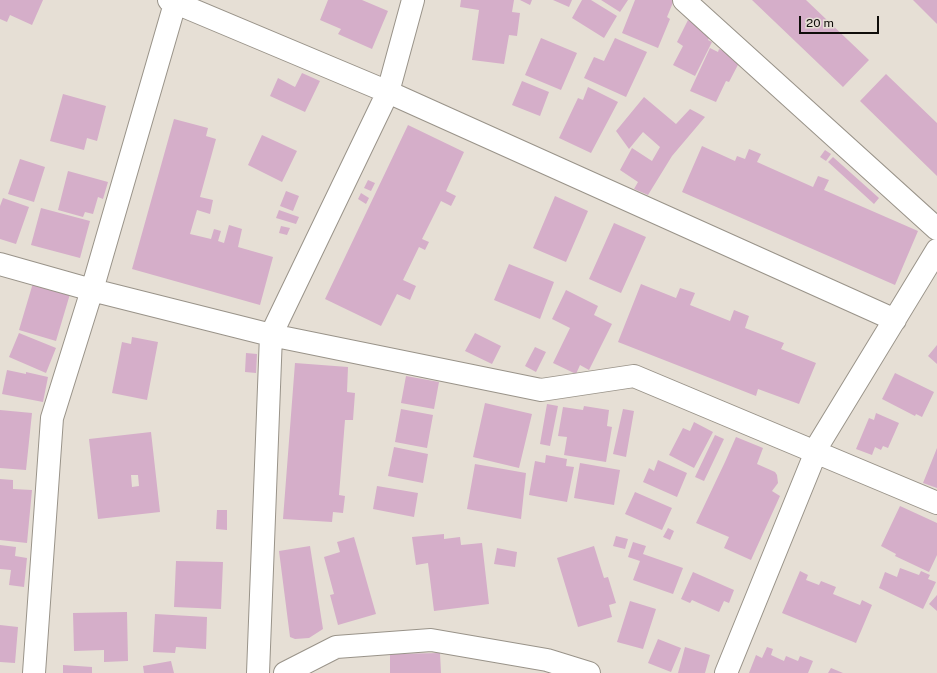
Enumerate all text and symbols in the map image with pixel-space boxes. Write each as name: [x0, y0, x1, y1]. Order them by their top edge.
scale bar: [801, 8, 881, 34]
text: 20 m: [806, 16, 834, 30]

